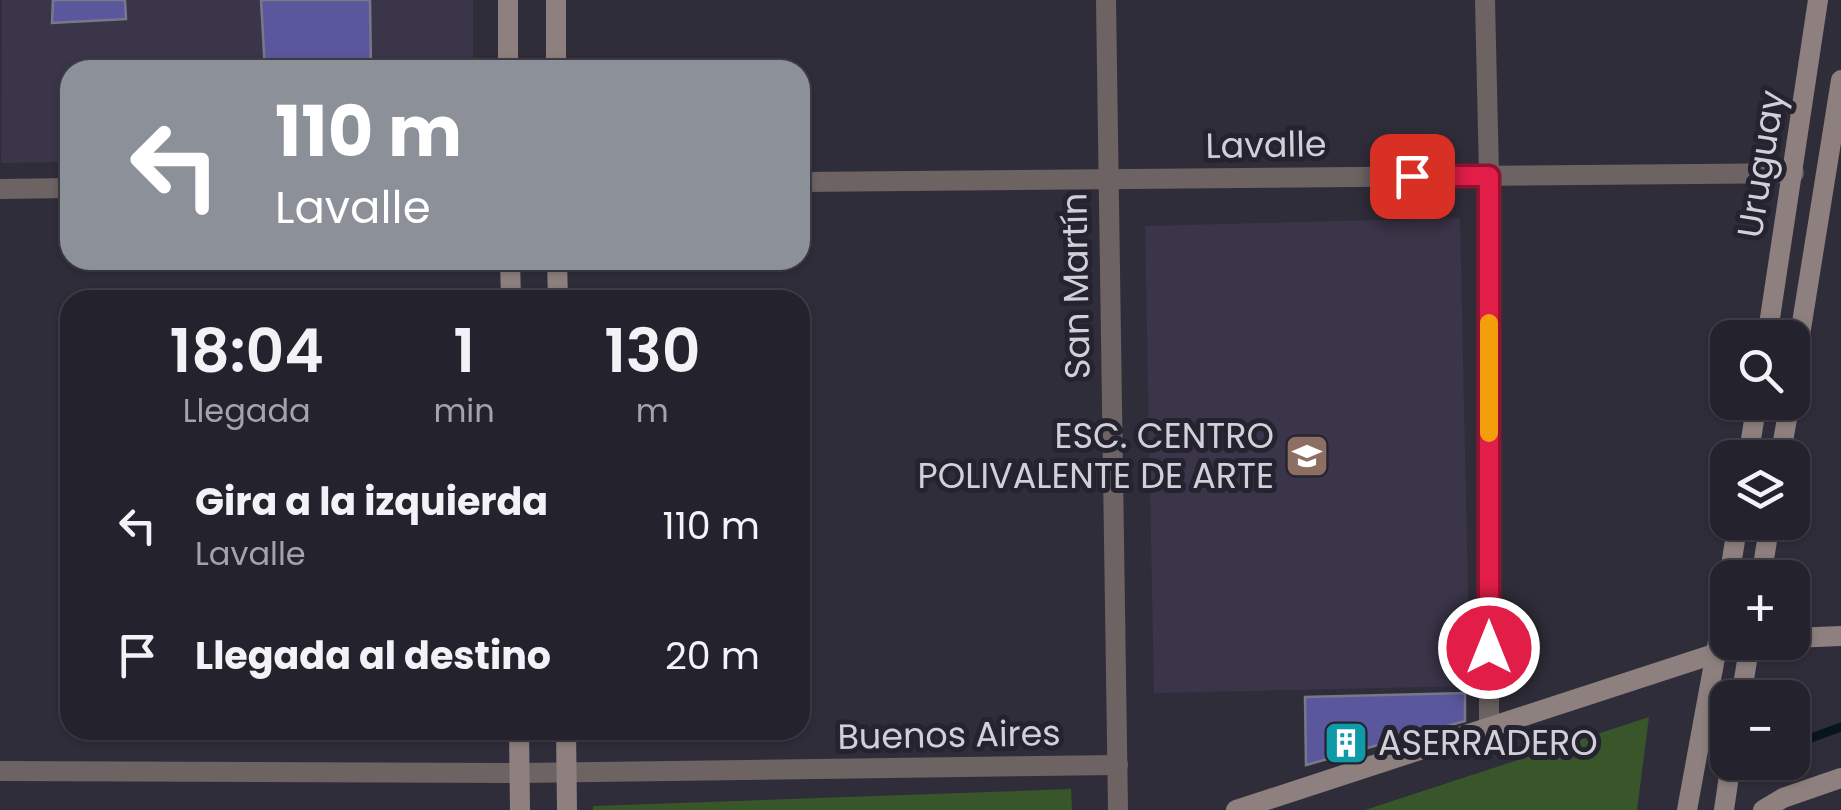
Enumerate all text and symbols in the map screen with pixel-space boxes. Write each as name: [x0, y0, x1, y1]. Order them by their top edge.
text: 110 m: [275, 82, 462, 181]
street label: Uruguay: [1725, 86, 1796, 241]
icon: left: [110, 100, 240, 230]
street label: Lavalle: [1205, 119, 1327, 170]
pin: [1370, 134, 1455, 219]
icon: arrive: [1385, 149, 1440, 204]
text: Lavalle: [275, 176, 431, 239]
street label: San Martín: [1049, 192, 1102, 380]
text: 18:04: [169, 309, 324, 393]
text: 1: [453, 309, 475, 393]
text: 130: [604, 309, 701, 393]
map controls: [1710, 320, 1810, 780]
button: search: [1710, 320, 1810, 420]
text: Llegada: [183, 388, 311, 433]
text: min: [433, 388, 495, 433]
text: m: [636, 388, 669, 433]
place label: ESC. CENTRO POLIVALENTE DE ARTE: [918, 411, 1274, 500]
school or university icon: ESC. CENTRO POLIVALENTE DE ARTE: [1284, 433, 1330, 479]
button: layers: [1710, 440, 1810, 540]
text: Gira a la izquierda: [195, 475, 548, 528]
icon: left: [110, 498, 165, 553]
text: 110 m: [663, 499, 760, 552]
text: Lavalle: [195, 531, 306, 576]
button: +: [1710, 560, 1810, 660]
position arrow: [1437, 596, 1541, 700]
icon: arrive: [110, 628, 165, 683]
text: Llegada al destino: [195, 629, 551, 682]
text: 20 m: [665, 629, 760, 682]
button: −: [1710, 680, 1810, 780]
street label: Buenos Aires: [837, 708, 1061, 761]
place label: ASERRADERO: [1378, 718, 1598, 767]
building icon: ASERRADERO: [1323, 720, 1369, 766]

